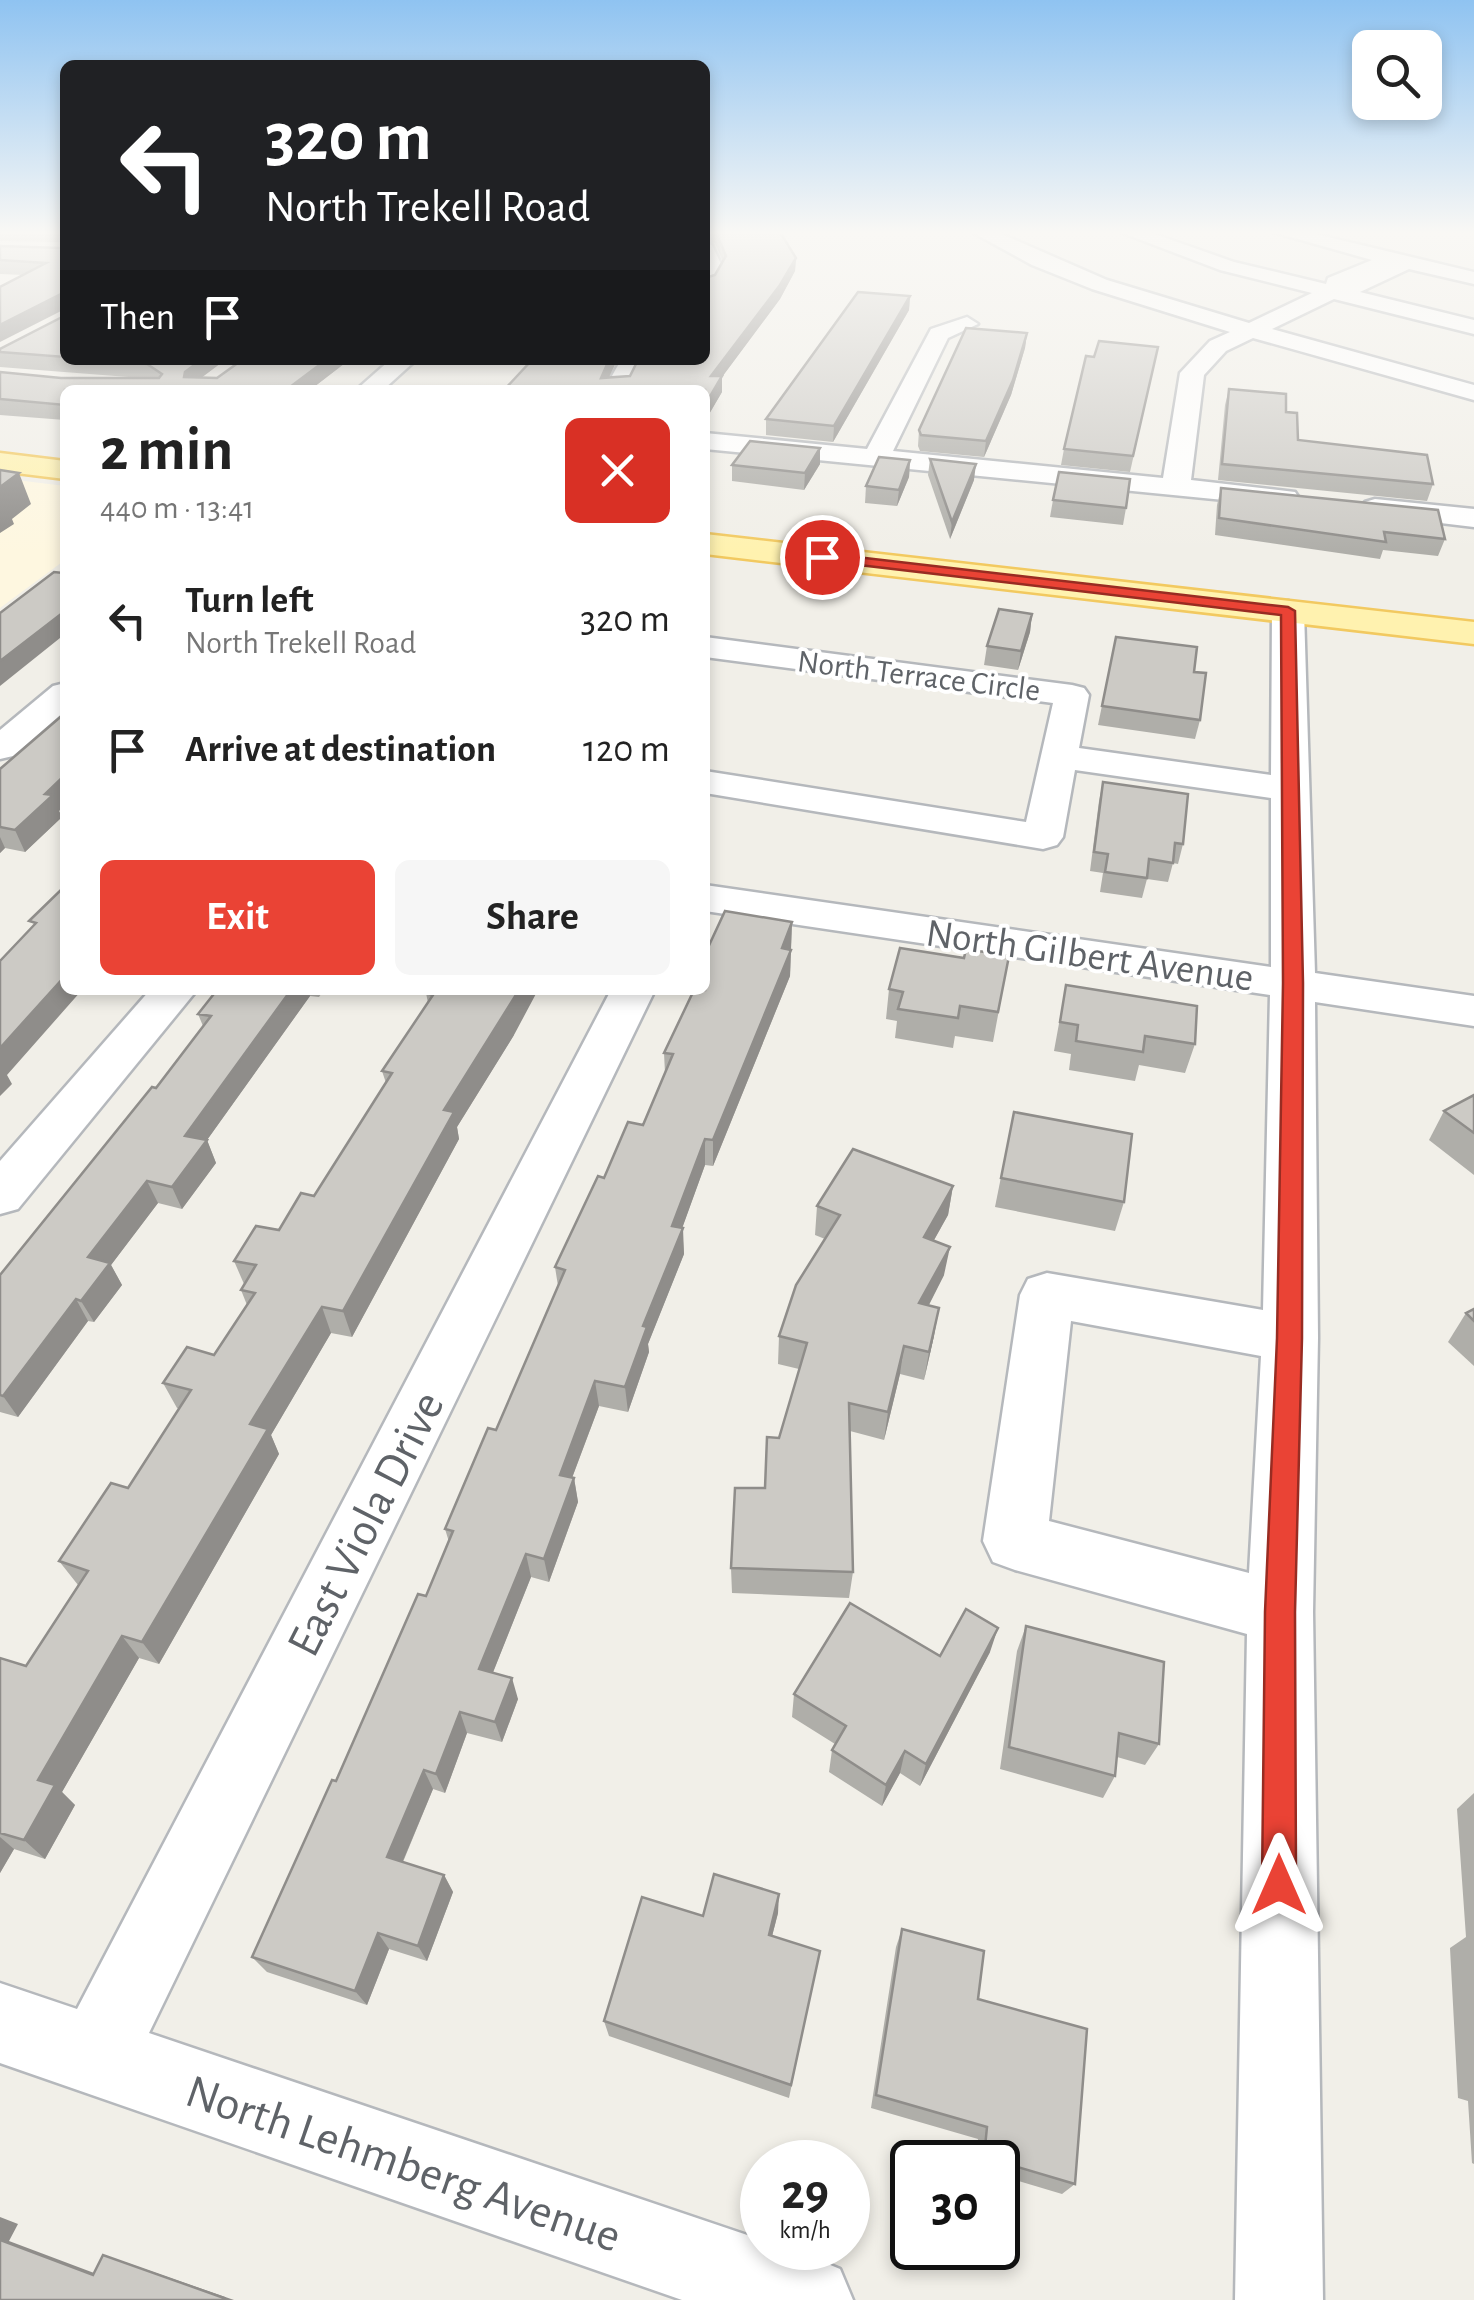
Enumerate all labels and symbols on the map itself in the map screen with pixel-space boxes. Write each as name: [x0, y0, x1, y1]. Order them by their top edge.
pin: [780, 515, 865, 600]
street label: North Terrace Circle: [796, 645, 1042, 707]
street label: North Gilbert Avenue: [923, 913, 1256, 999]
street label: East Viola Drive: [280, 1385, 454, 1664]
position arrow: [1227, 1833, 1331, 1937]
street label: North Lehmberg Avenue: [179, 2068, 627, 2262]
speed limit sign: 30: [890, 2140, 1020, 2270]

